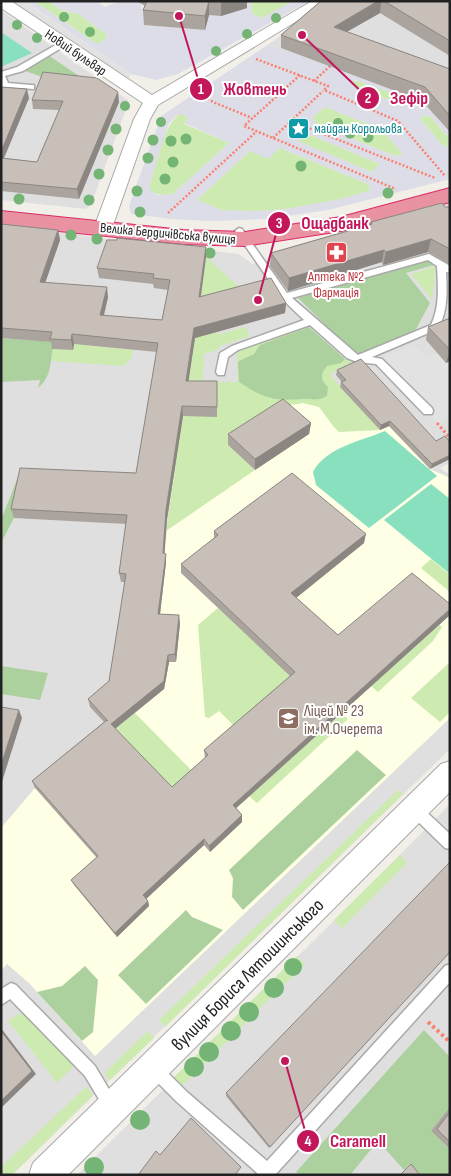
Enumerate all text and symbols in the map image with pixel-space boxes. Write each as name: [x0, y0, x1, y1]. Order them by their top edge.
street label: Новий бульвар: [42, 25, 110, 79]
callout: Жовтень: [188, 73, 296, 106]
text: Жовтень: [223, 79, 287, 100]
text: 1: [198, 80, 204, 99]
callout: Зефір: [355, 81, 438, 114]
text: Зефір: [390, 88, 428, 109]
text: 2: [365, 89, 371, 108]
place icon: майдан Корольова: [286, 116, 310, 140]
place label: майдан Корольова: [314, 120, 402, 137]
callout: Ощадбанк: [267, 206, 379, 239]
text: Ощадбанк: [301, 213, 369, 234]
text: 3: [276, 214, 283, 233]
street label: Велика Бердичівська вулиця: [100, 219, 236, 248]
pharmacy icon: Аптека №2 Фармація: [324, 241, 348, 265]
place label: Аптека №2 Фармація: [307, 268, 364, 301]
place label: Ліцей № 23 ім. М.Очерета: [303, 702, 383, 739]
school or university icon: Ліцей № 23 ім. М.Очерета: [276, 707, 300, 731]
street label: вулиця Бориса Лятошинського: [167, 894, 329, 1056]
callout: Caramell: [295, 1125, 396, 1158]
text: Caramell: [330, 1131, 386, 1152]
text: 4: [305, 1132, 312, 1151]

